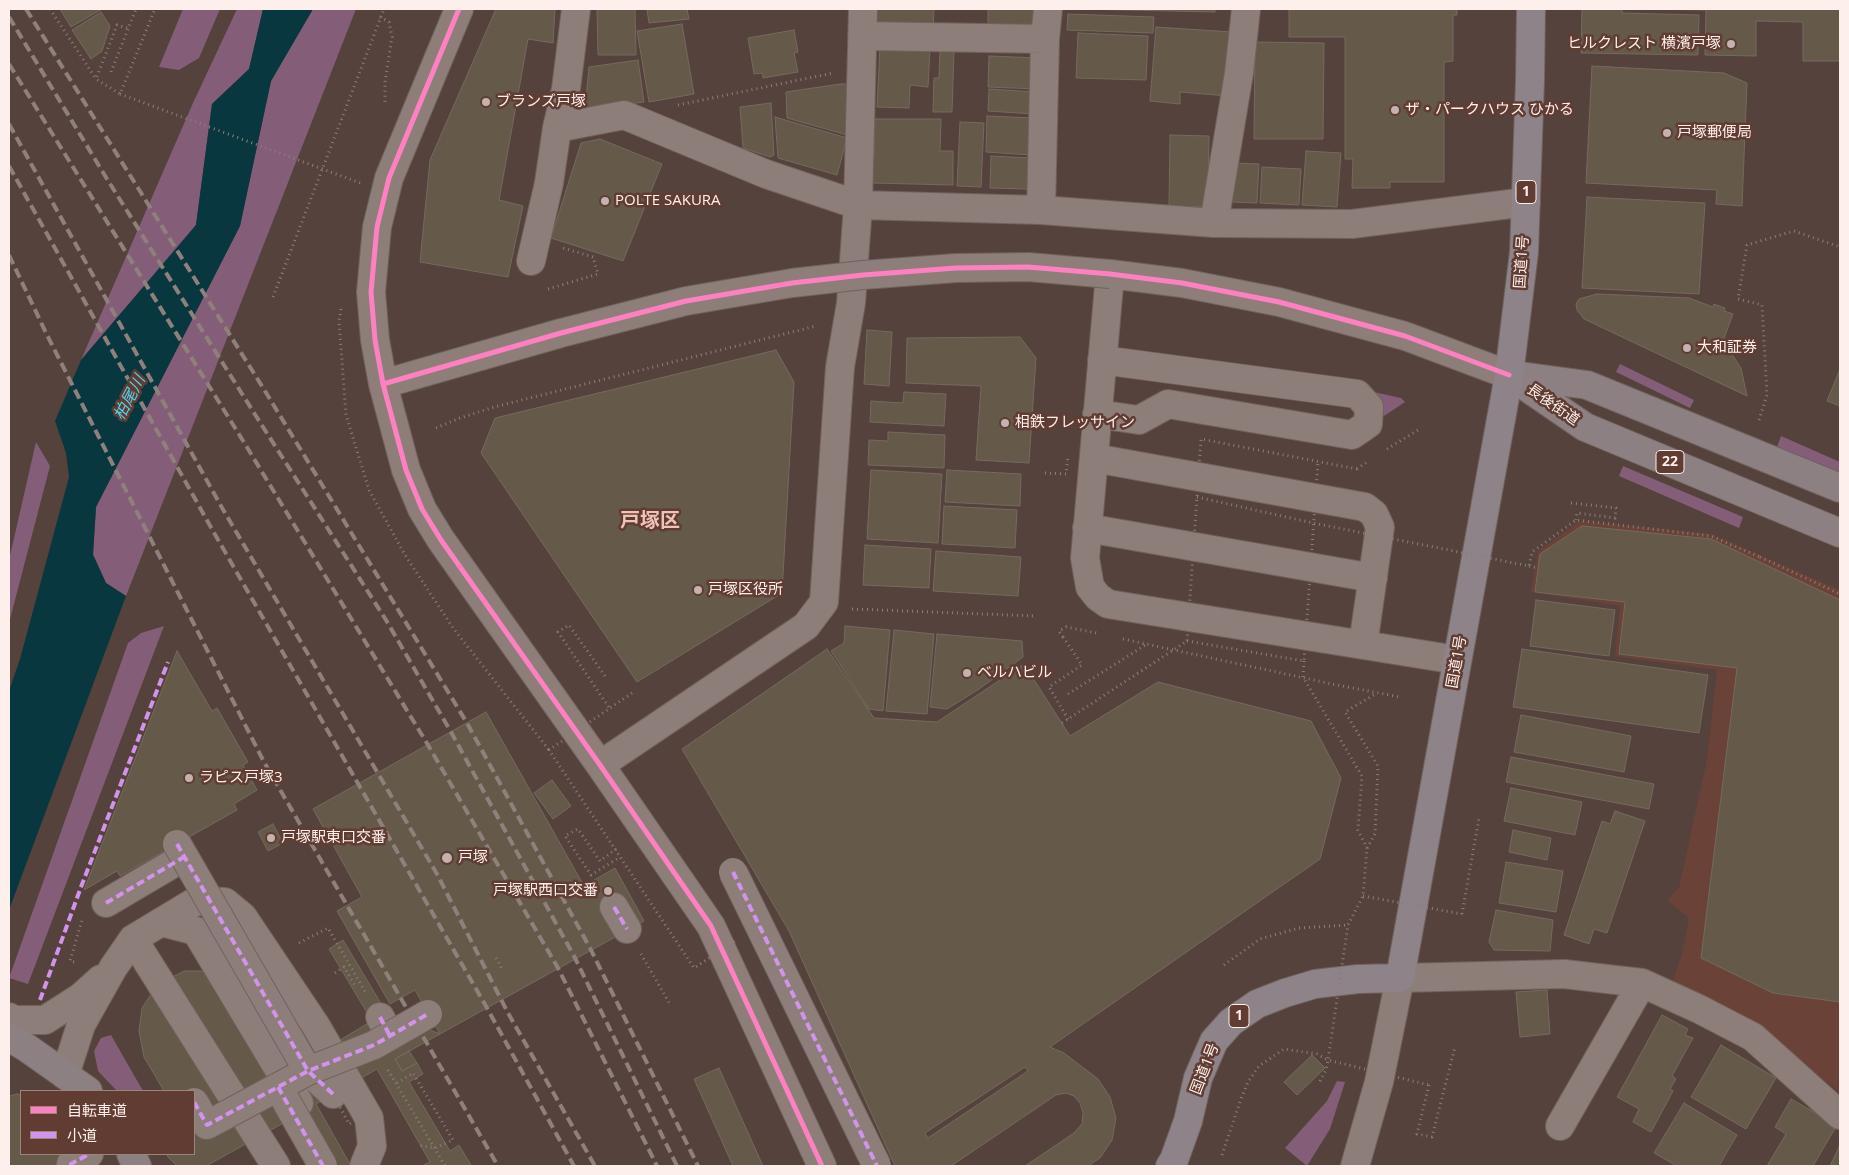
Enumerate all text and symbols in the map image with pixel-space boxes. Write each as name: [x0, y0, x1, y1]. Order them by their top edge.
place label: ヒルクレスト 横濱戸塚: [1567, 35, 1721, 53]
marker: ヒルクレスト 横濱戸塚: [1725, 38, 1737, 50]
place label: ブランズ戸塚: [496, 93, 586, 111]
marker: ブランズ戸塚: [480, 96, 492, 108]
place label: ザ・パークハウス ひかる: [1405, 101, 1574, 119]
marker: ザ・パークハウス ひかる: [1389, 104, 1401, 116]
place label: 戸塚郵便局: [1677, 124, 1752, 142]
marker: 戸塚郵便局: [1661, 127, 1673, 139]
road number: 1: [1516, 180, 1536, 203]
place label: POLTE SAKURA: [615, 192, 721, 210]
marker: POLTE SAKURA: [599, 195, 611, 207]
street label: 国道1号: [1511, 235, 1533, 289]
place label: 大和証券: [1697, 339, 1757, 357]
marker: 大和証券: [1681, 342, 1693, 354]
water label: 柏尾川: [110, 372, 150, 424]
street label: 長後街道: [1523, 380, 1583, 430]
place label: 相鉄フレッサイン: [1015, 414, 1135, 432]
marker: 相鉄フレッサイン: [999, 417, 1011, 429]
road number: 22: [1656, 451, 1684, 474]
district label: 戸塚区: [620, 509, 680, 533]
place label: 戸塚区役所: [708, 581, 783, 599]
marker: 戸塚区役所: [692, 584, 704, 596]
street label: 国道1号: [1443, 634, 1471, 690]
place label: ベルハビル: [977, 664, 1052, 682]
marker: ベルハビル: [961, 667, 973, 679]
place label: ラピス戸塚3: [199, 769, 283, 787]
marker: ラピス戸塚3: [183, 772, 195, 784]
place label: 戸塚駅東口交番: [281, 829, 386, 847]
marker: 戸塚駅東口交番: [265, 832, 277, 844]
place label: 戸塚: [458, 849, 488, 867]
marker: 戸塚: [440, 851, 454, 865]
place label: 戸塚駅西口交番: [493, 882, 598, 900]
marker: 戸塚駅西口交番: [602, 885, 614, 897]
road number: 1: [1229, 1004, 1249, 1028]
street label: 国道1号: [1187, 1041, 1223, 1097]
legend: [20, 1090, 195, 1155]
text: 自転車道: [67, 1100, 127, 1120]
text: 小道: [67, 1125, 97, 1145]

